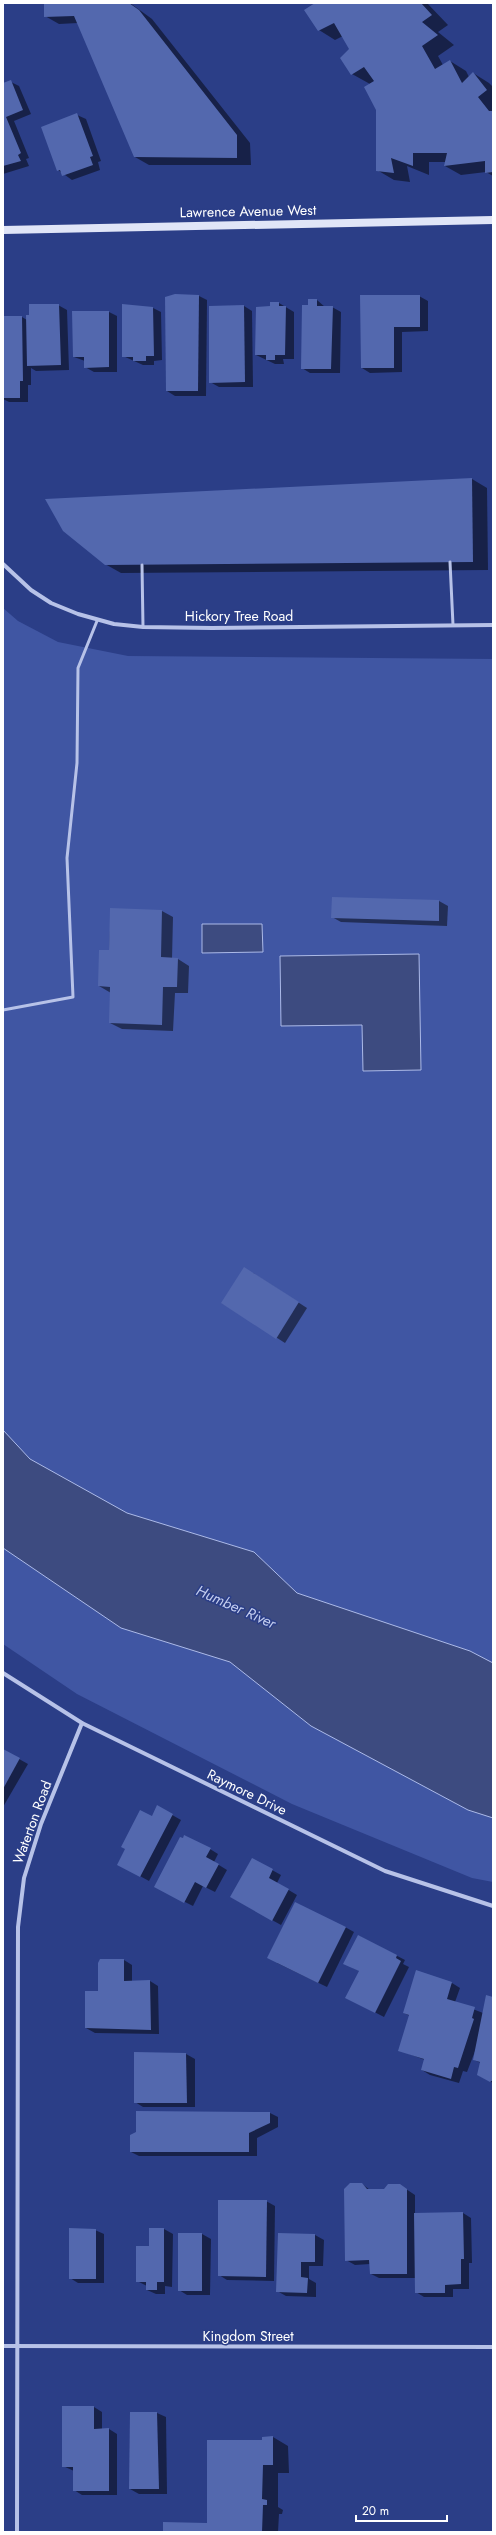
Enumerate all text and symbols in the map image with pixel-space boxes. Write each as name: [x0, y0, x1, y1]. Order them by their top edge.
street label: Lawrence Avenue West: [180, 200, 317, 222]
street label: Hickory Tree Road: [185, 606, 293, 626]
water label: Humber River: [193, 1580, 280, 1635]
street label: Raymore Drive: [204, 1764, 290, 1820]
street label: Waterton Road: [8, 1778, 56, 1866]
street label: Kingdom Street: [202, 2326, 294, 2346]
scale bar: [356, 2497, 447, 2523]
text: 20 m: [362, 2502, 389, 2520]

